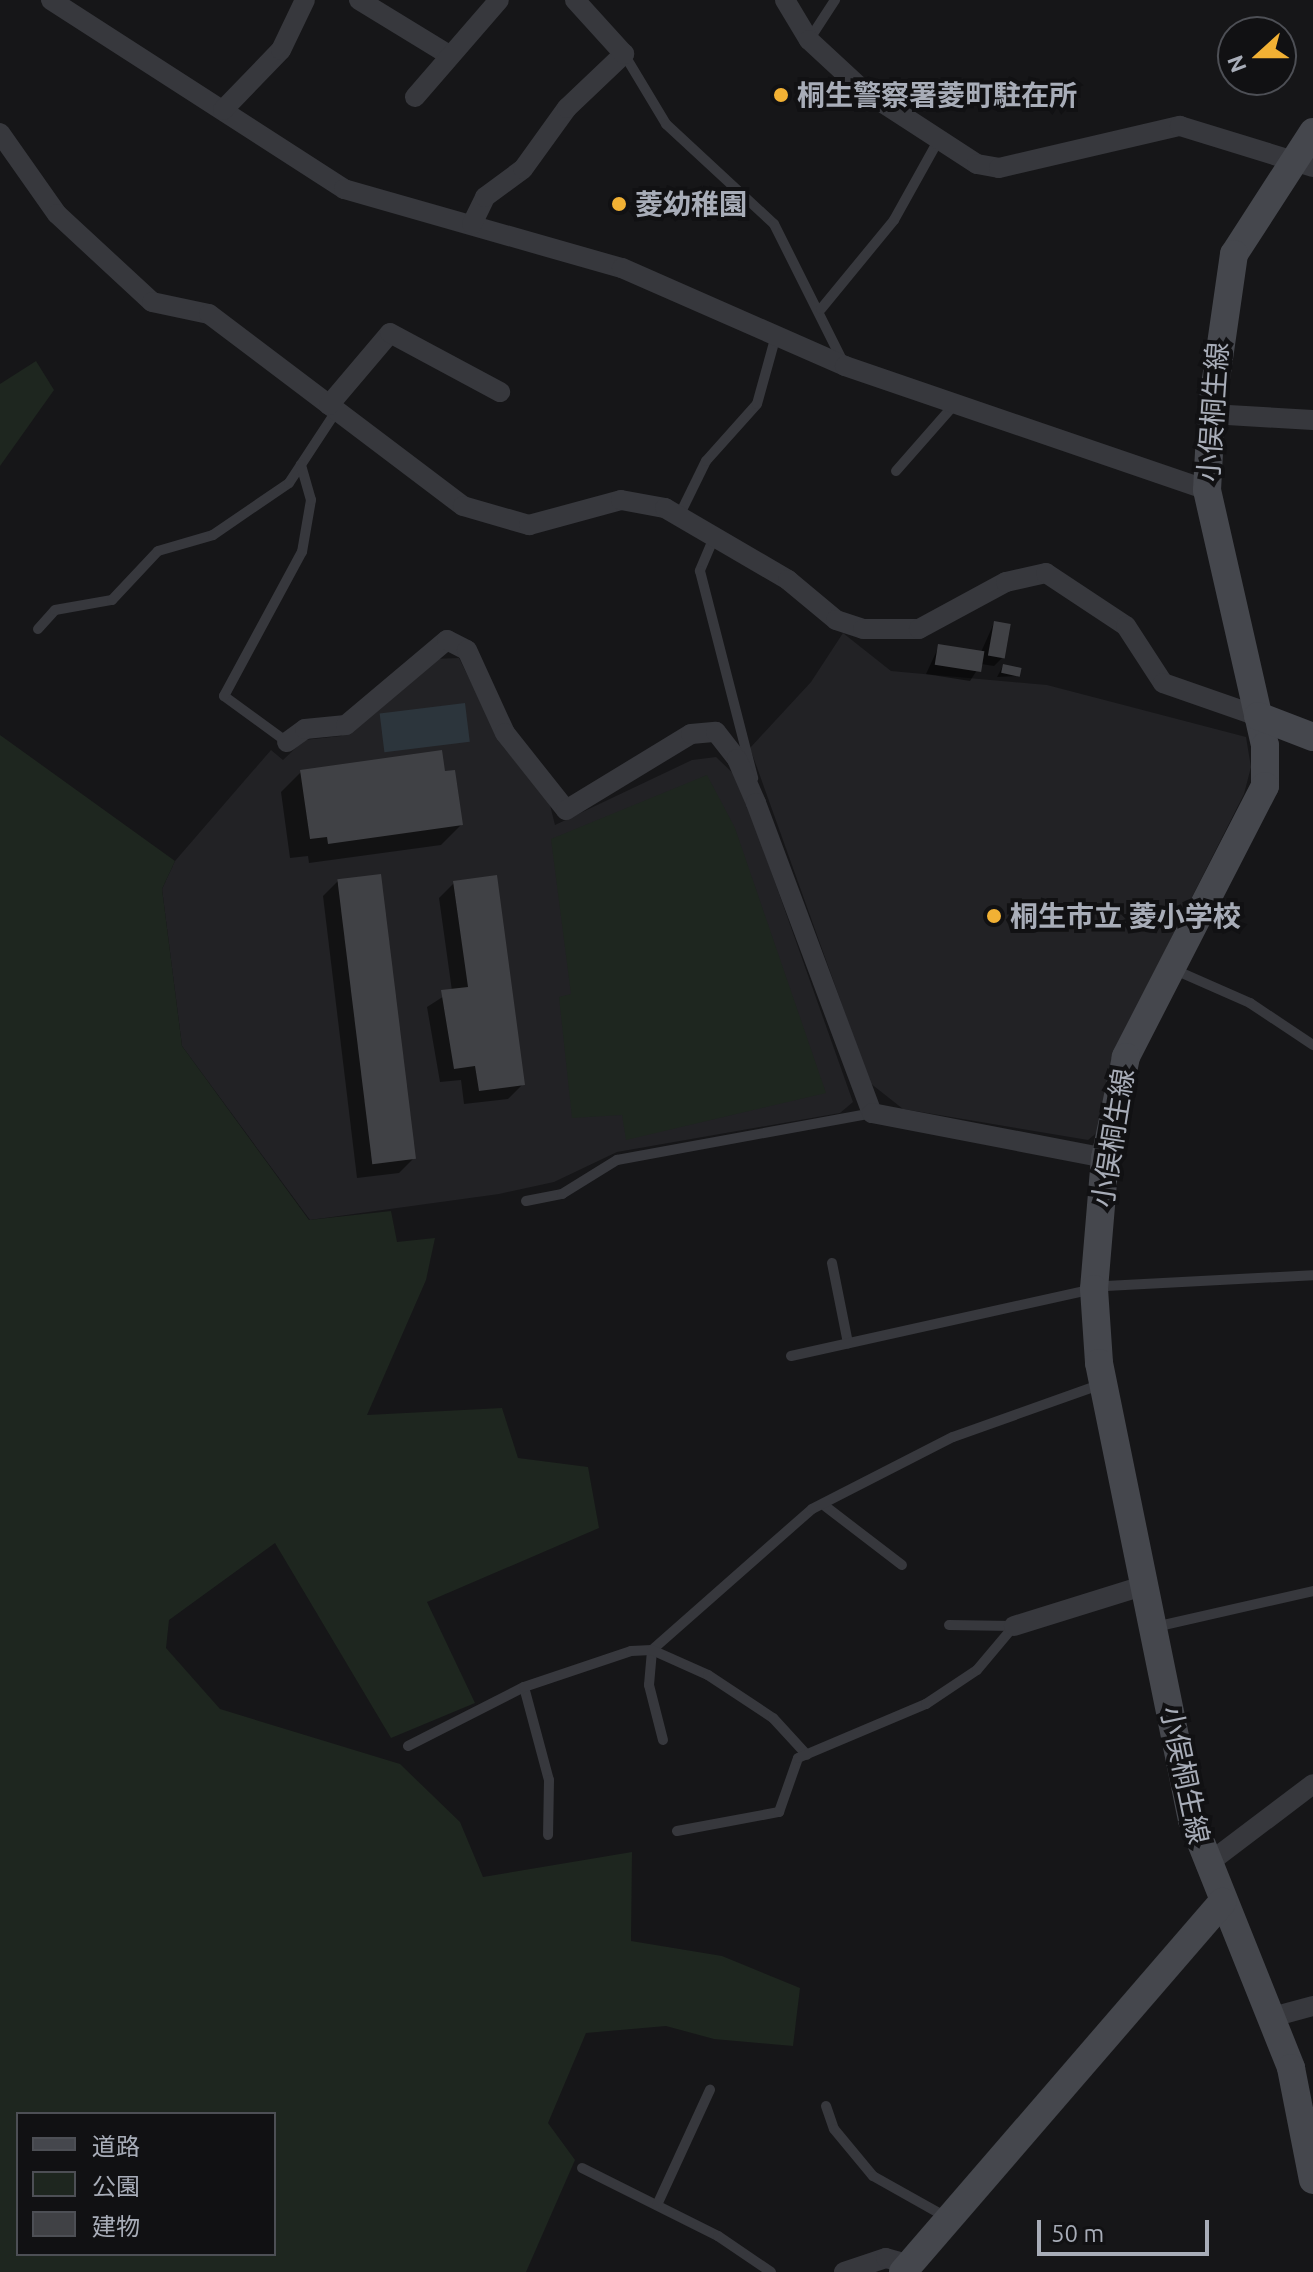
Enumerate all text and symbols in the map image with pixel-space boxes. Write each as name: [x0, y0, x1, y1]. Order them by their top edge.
north arrow: [1217, 16, 1297, 96]
text: N: [1221, 52, 1251, 76]
place label: 桐生警察署菱町駐在所: [797, 78, 1077, 112]
marker: 桐生警察署菱町駐在所: [772, 86, 790, 104]
place label: 菱幼稚園: [635, 187, 747, 221]
marker: 菱幼稚園: [610, 195, 628, 213]
street label: 小俣桐生線: [1191, 341, 1235, 483]
place label: 桐生市立 菱小学校: [1010, 899, 1241, 933]
marker: 桐生市立 菱小学校: [985, 907, 1003, 925]
street label: 小俣桐生線: [1085, 1066, 1141, 1210]
street label: 小俣桐生線: [1154, 1703, 1216, 1847]
legend: [16, 2112, 276, 2256]
text: 道路: [92, 2133, 140, 2160]
text: 公園: [92, 2173, 140, 2200]
scale bar: [1041, 2204, 1213, 2254]
text: 建物: [92, 2213, 140, 2240]
text: 50 m: [1051, 2220, 1104, 2247]

